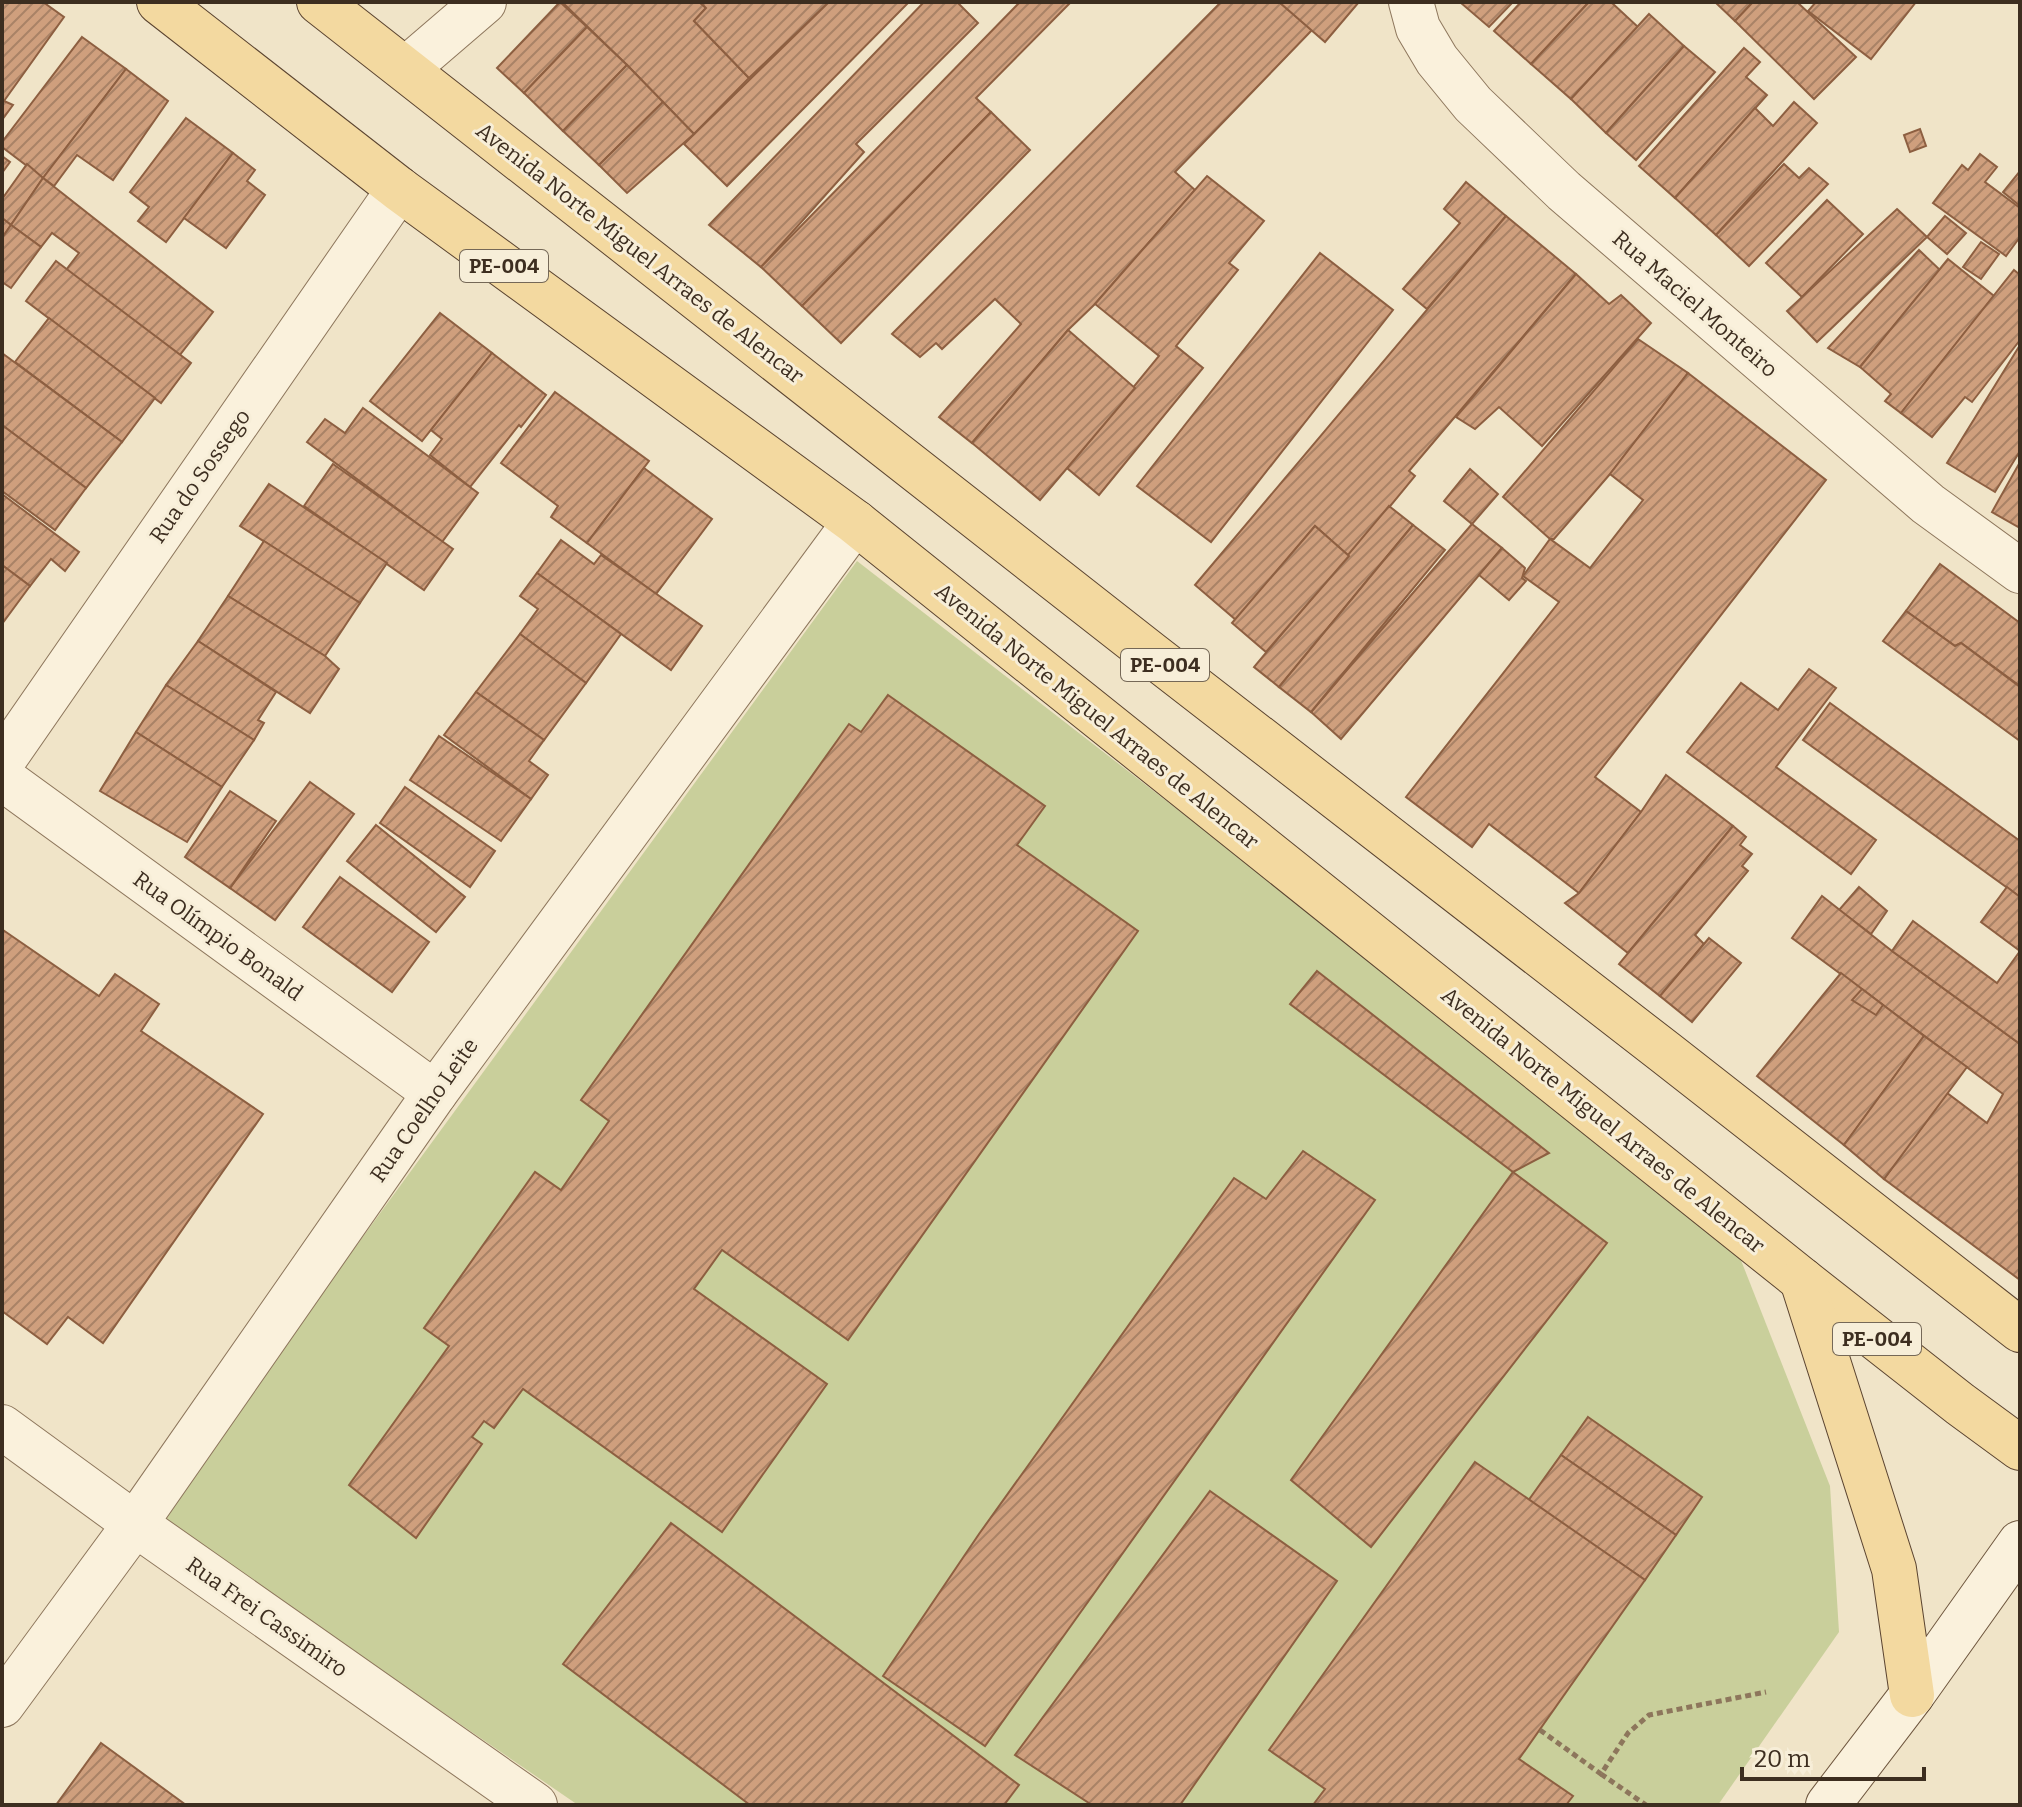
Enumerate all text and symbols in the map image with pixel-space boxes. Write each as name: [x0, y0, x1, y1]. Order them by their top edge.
street label: Avenida Norte Miguel Arraes de Alencar: [471, 117, 809, 389]
street label: Rua Maciel Monteiro: [1607, 225, 1783, 383]
road number: PE-004: [460, 250, 548, 282]
street label: Rua do Sossego: [144, 404, 256, 548]
street label: Avenida Norte Miguel Arraes de Alencar: [930, 577, 1264, 855]
road number: PE-004: [1121, 649, 1209, 681]
street label: Rua Olímpio Bonald: [128, 865, 308, 1007]
street label: Avenida Norte Miguel Arraes de Alencar: [1436, 981, 1770, 1259]
street label: Rua Coelho Leite: [364, 1033, 484, 1187]
road number: PE-004: [1833, 1323, 1921, 1355]
street label: Rua Frei Cassimiro: [181, 1551, 353, 1683]
scale bar: [1742, 1731, 1924, 1781]
text: 20 m: [1754, 1745, 1810, 1773]

